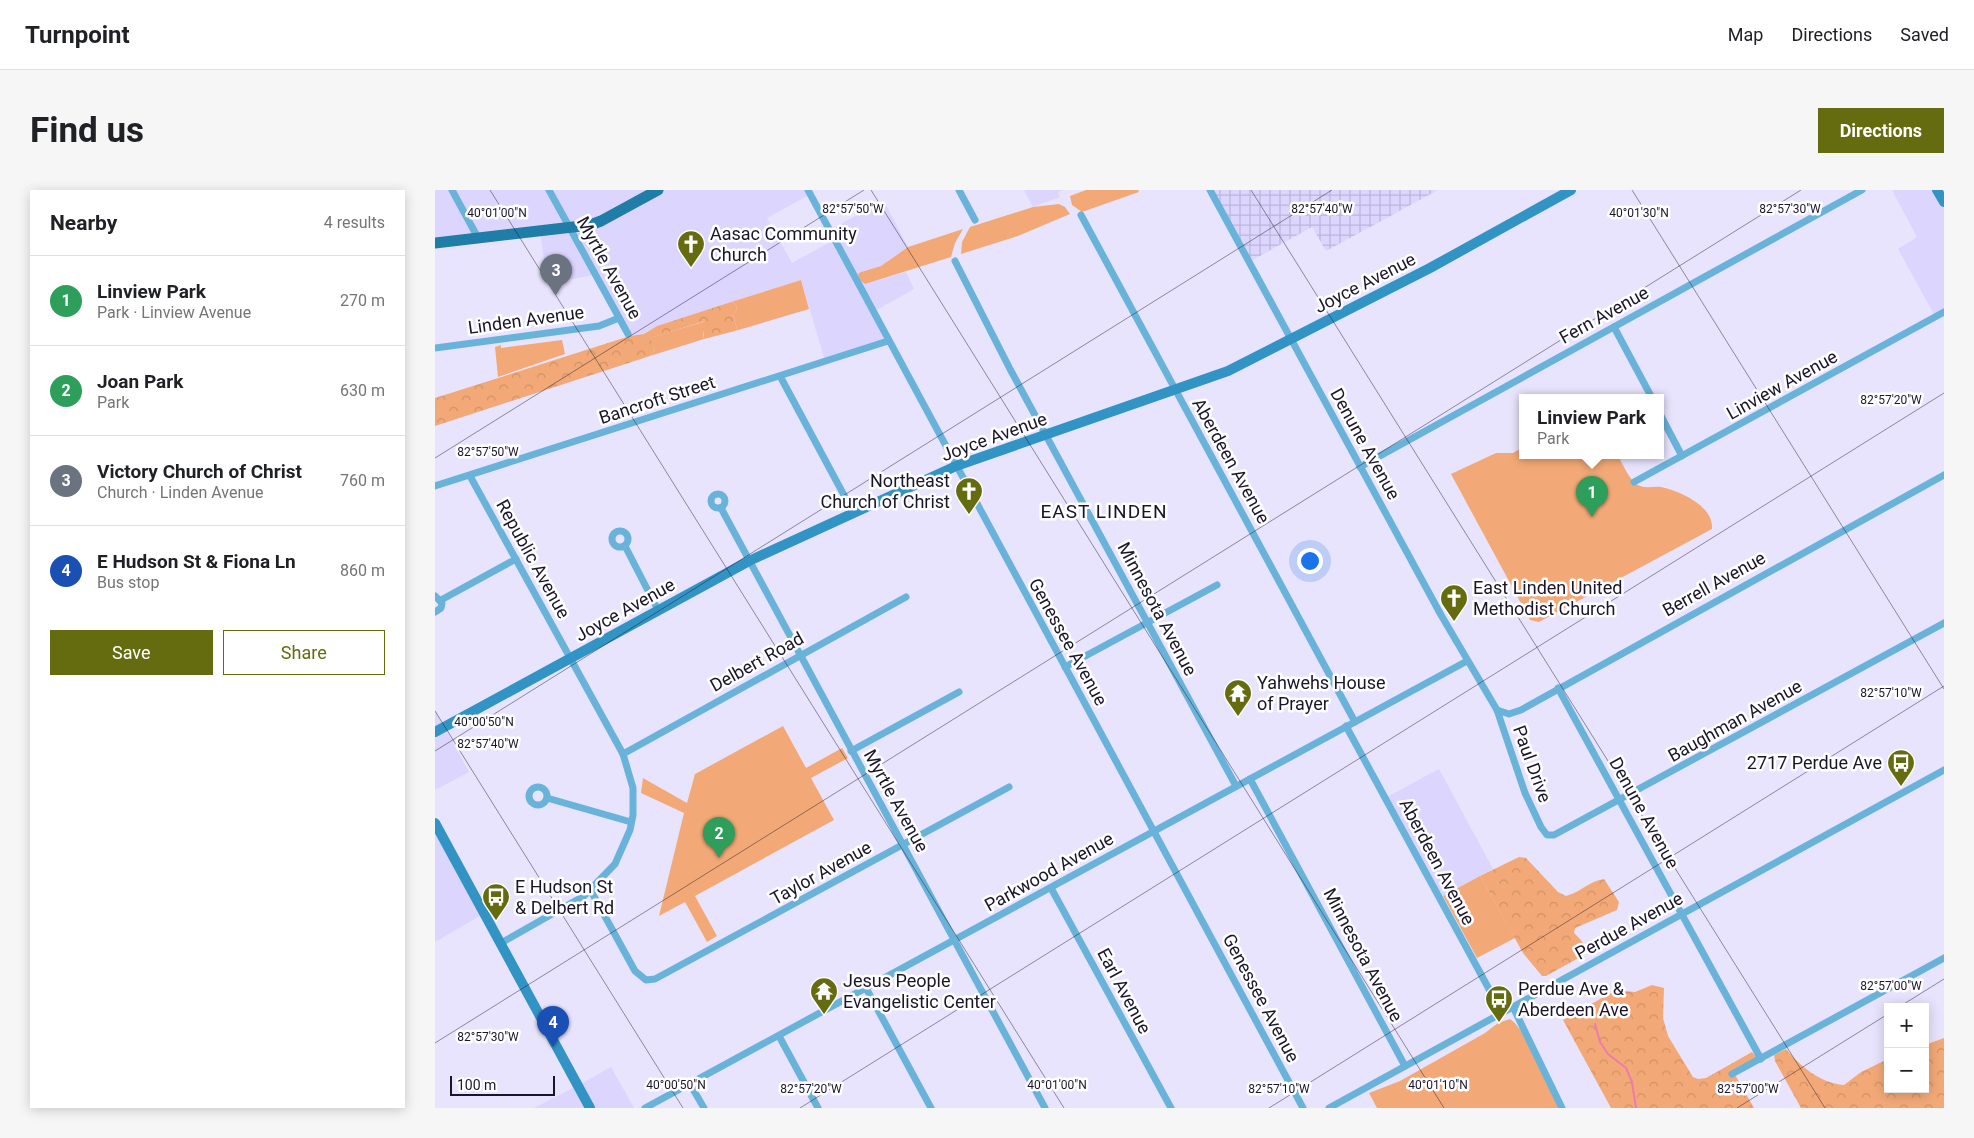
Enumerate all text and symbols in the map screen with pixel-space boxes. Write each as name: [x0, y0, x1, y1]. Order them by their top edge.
text: Turnpoint: [25, 21, 130, 49]
text: Map: [1728, 24, 1763, 45]
text: Directions: [1791, 24, 1872, 45]
text: Saved: [1900, 24, 1949, 45]
button: Directions: [1818, 108, 1944, 153]
text: Find us: [30, 110, 144, 151]
text: 82°57'50"W: [822, 202, 884, 216]
text: 82°57'40"W: [1291, 202, 1353, 216]
text: 82°57'30"W: [1759, 202, 1821, 216]
text: 40°01'00"N: [467, 206, 527, 220]
text: 40°01'30"N: [1609, 206, 1669, 220]
text: Nearby: [50, 211, 117, 235]
text: 4 results: [324, 213, 385, 232]
street label: Myrtle Avenue: [573, 213, 646, 323]
place label: Aasac Community Church: [710, 223, 857, 265]
church icon: Aasac Community Church: [676, 229, 706, 268]
street label: Joyce Avenue: [1311, 248, 1419, 317]
pin: 3: [540, 254, 572, 295]
text: Linview Park: [97, 280, 206, 303]
street label: Fern Avenue: [1556, 281, 1652, 348]
text: 1: [61, 291, 71, 310]
text: 270 m: [340, 291, 385, 310]
street label: Linden Avenue: [467, 301, 585, 338]
text: Park · Linview Avenue: [97, 303, 251, 322]
street label: Linview Avenue: [1723, 345, 1841, 424]
text: Joan Park: [97, 370, 183, 393]
street label: Bancroft Street: [596, 371, 718, 428]
text: 2: [61, 381, 71, 400]
text: 630 m: [340, 381, 385, 400]
street label: Denune Avenue: [1326, 384, 1405, 503]
text: Park: [97, 393, 129, 412]
text: 82°57'20"W: [1860, 393, 1922, 407]
popup: [1519, 394, 1664, 459]
street label: Aberdeen Avenue: [1188, 395, 1275, 527]
text: Linview Park: [1537, 406, 1646, 429]
street label: Joyce Avenue: [938, 408, 1049, 465]
text: Park: [1537, 429, 1569, 448]
text: 82°57'50"W: [457, 445, 519, 459]
text: Victory Church of Christ: [97, 460, 302, 483]
place label: Northeast Church of Christ: [820, 470, 950, 512]
text: 3: [61, 471, 71, 490]
text: 760 m: [340, 471, 385, 490]
church icon: Northeast Church of Christ: [954, 476, 984, 515]
pin: 1: [1576, 476, 1608, 517]
text: Church · Linden Avenue: [97, 483, 264, 502]
street label: Republic Avenue: [492, 496, 575, 622]
district label: EAST LINDEN: [1041, 500, 1167, 523]
street label: Minnesota Avenue: [1113, 538, 1201, 679]
street label: Berrell Avenue: [1659, 547, 1769, 620]
your location: [1297, 548, 1323, 574]
text: E Hudson St & Fiona Ln: [97, 550, 296, 573]
text: 4: [61, 561, 71, 580]
text: 860 m: [340, 561, 385, 580]
text: Bus stop: [97, 573, 159, 592]
street label: Joyce Avenue: [571, 574, 678, 646]
street label: Genessee Avenue: [1025, 574, 1112, 709]
place label: East Linden United Methodist Church: [1473, 577, 1622, 619]
church icon: East Linden United Methodist Church: [1439, 583, 1469, 622]
street label: Delbert Road: [706, 627, 807, 696]
button: Save: [50, 630, 213, 675]
button: Share: [223, 630, 385, 675]
place label: Yahwehs House of Prayer: [1257, 672, 1385, 714]
street label: Baughman Avenue: [1664, 675, 1805, 766]
temple icon: Yahwehs House of Prayer: [1223, 678, 1253, 717]
text: 82°57'10"W: [1860, 686, 1922, 700]
text: 40°00'50"N: [454, 715, 514, 729]
street label: Paul Drive: [1509, 723, 1556, 805]
text: 82°57'40"W: [457, 737, 519, 751]
street label: Myrtle Avenue: [860, 746, 933, 856]
bus stop icon: 2717 Perdue Ave: [1886, 748, 1916, 787]
place label: 2717 Perdue Ave: [1747, 752, 1882, 773]
street label: Denune Avenue: [1605, 753, 1684, 872]
street label: Aberdeen Avenue: [1395, 795, 1480, 928]
pin: 2: [703, 817, 735, 858]
street label: Parkwood Avenue: [981, 828, 1117, 916]
street label: Taylor Avenue: [767, 836, 875, 909]
place label: E Hudson St & Delbert Rd: [515, 876, 614, 918]
bus stop icon: E Hudson St & Delbert Rd: [481, 882, 511, 921]
street label: Minnesota Avenue: [1319, 884, 1407, 1025]
street label: Perdue Avenue: [1571, 887, 1686, 964]
street label: Genessee Avenue: [1219, 930, 1304, 1066]
street label: Earl Avenue: [1093, 944, 1156, 1037]
place label: Jesus People Evangelistic Center: [843, 970, 996, 1012]
temple icon: Jesus People Evangelistic Center: [809, 976, 839, 1015]
place label: Perdue Ave & Aberdeen Ave: [1518, 978, 1628, 1020]
text: 82°57'00"W: [1860, 979, 1922, 993]
bus stop icon: Perdue Ave & Aberdeen Ave: [1484, 984, 1514, 1023]
map controls: [1884, 1003, 1929, 1093]
button: +: [1884, 1003, 1929, 1048]
pin: 4: [537, 1006, 569, 1047]
text: 82°57'30"W: [457, 1030, 519, 1044]
button: −: [1884, 1048, 1929, 1093]
scale bar: [450, 1073, 555, 1096]
text: 100 m: [457, 1077, 496, 1093]
text: 40°00'50"N: [646, 1078, 706, 1092]
text: 40°01'00"N: [1027, 1078, 1087, 1092]
text: 40°01'10"N: [1408, 1078, 1468, 1092]
text: 82°57'20"W: [780, 1082, 842, 1096]
text: 82°57'10"W: [1248, 1082, 1310, 1096]
text: 82°57'00"W: [1717, 1082, 1779, 1096]

